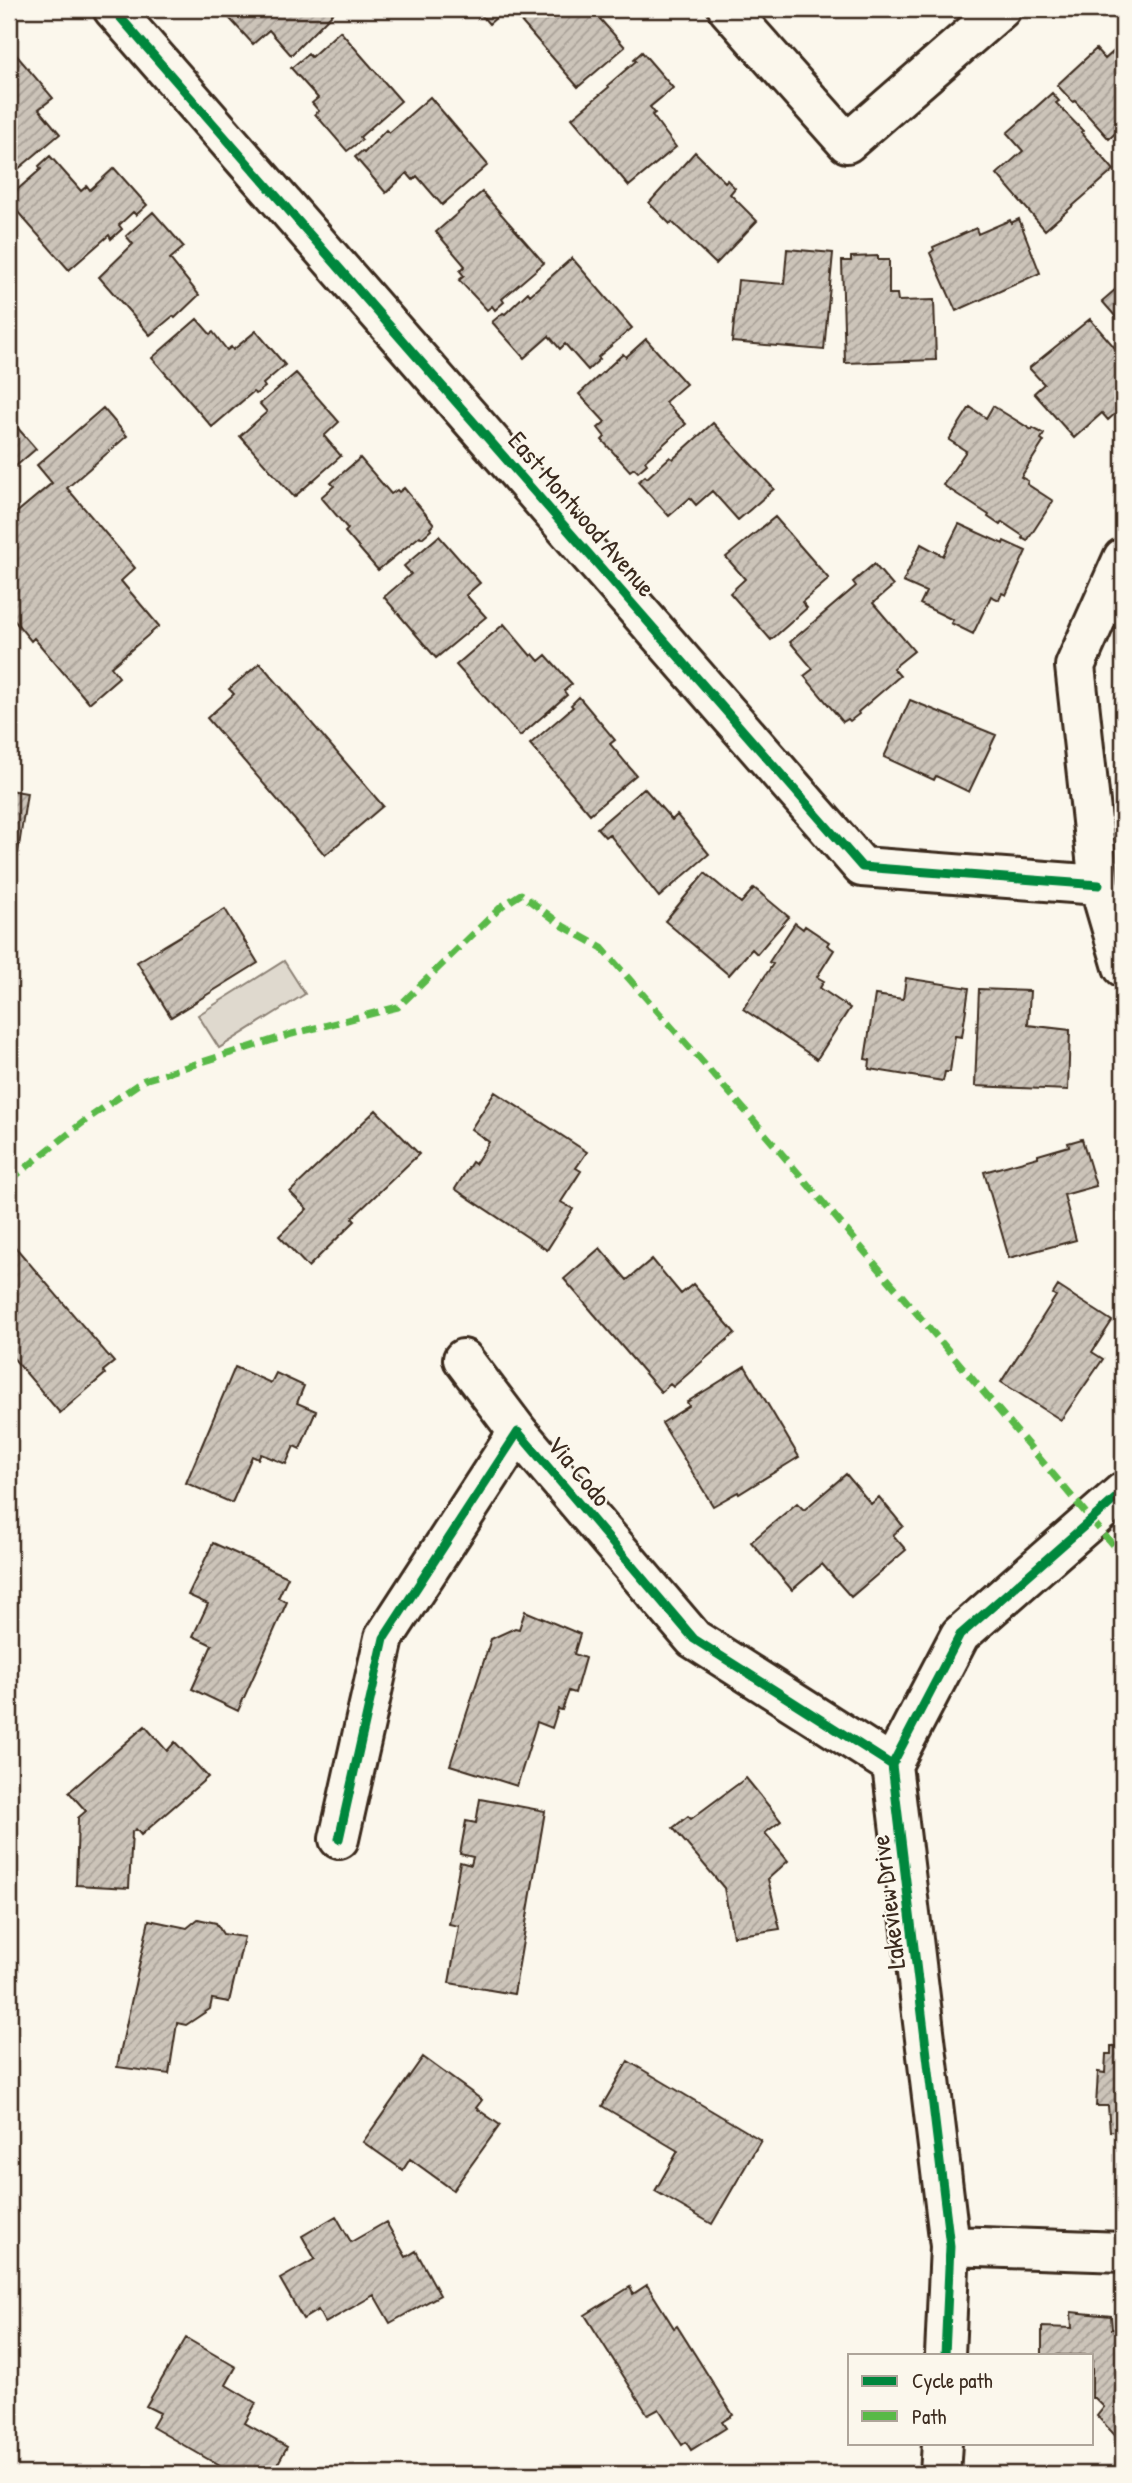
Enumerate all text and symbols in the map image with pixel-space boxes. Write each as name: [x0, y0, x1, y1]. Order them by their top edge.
street label: East Montwood Avenue: [501, 424, 664, 604]
street label: Via Codo: [540, 1428, 619, 1513]
street label: Lakeview Drive: [862, 1833, 913, 1971]
legend: [848, 2354, 1094, 2444]
text: Cycle path: [912, 2366, 993, 2395]
text: Path: [912, 2402, 947, 2431]

